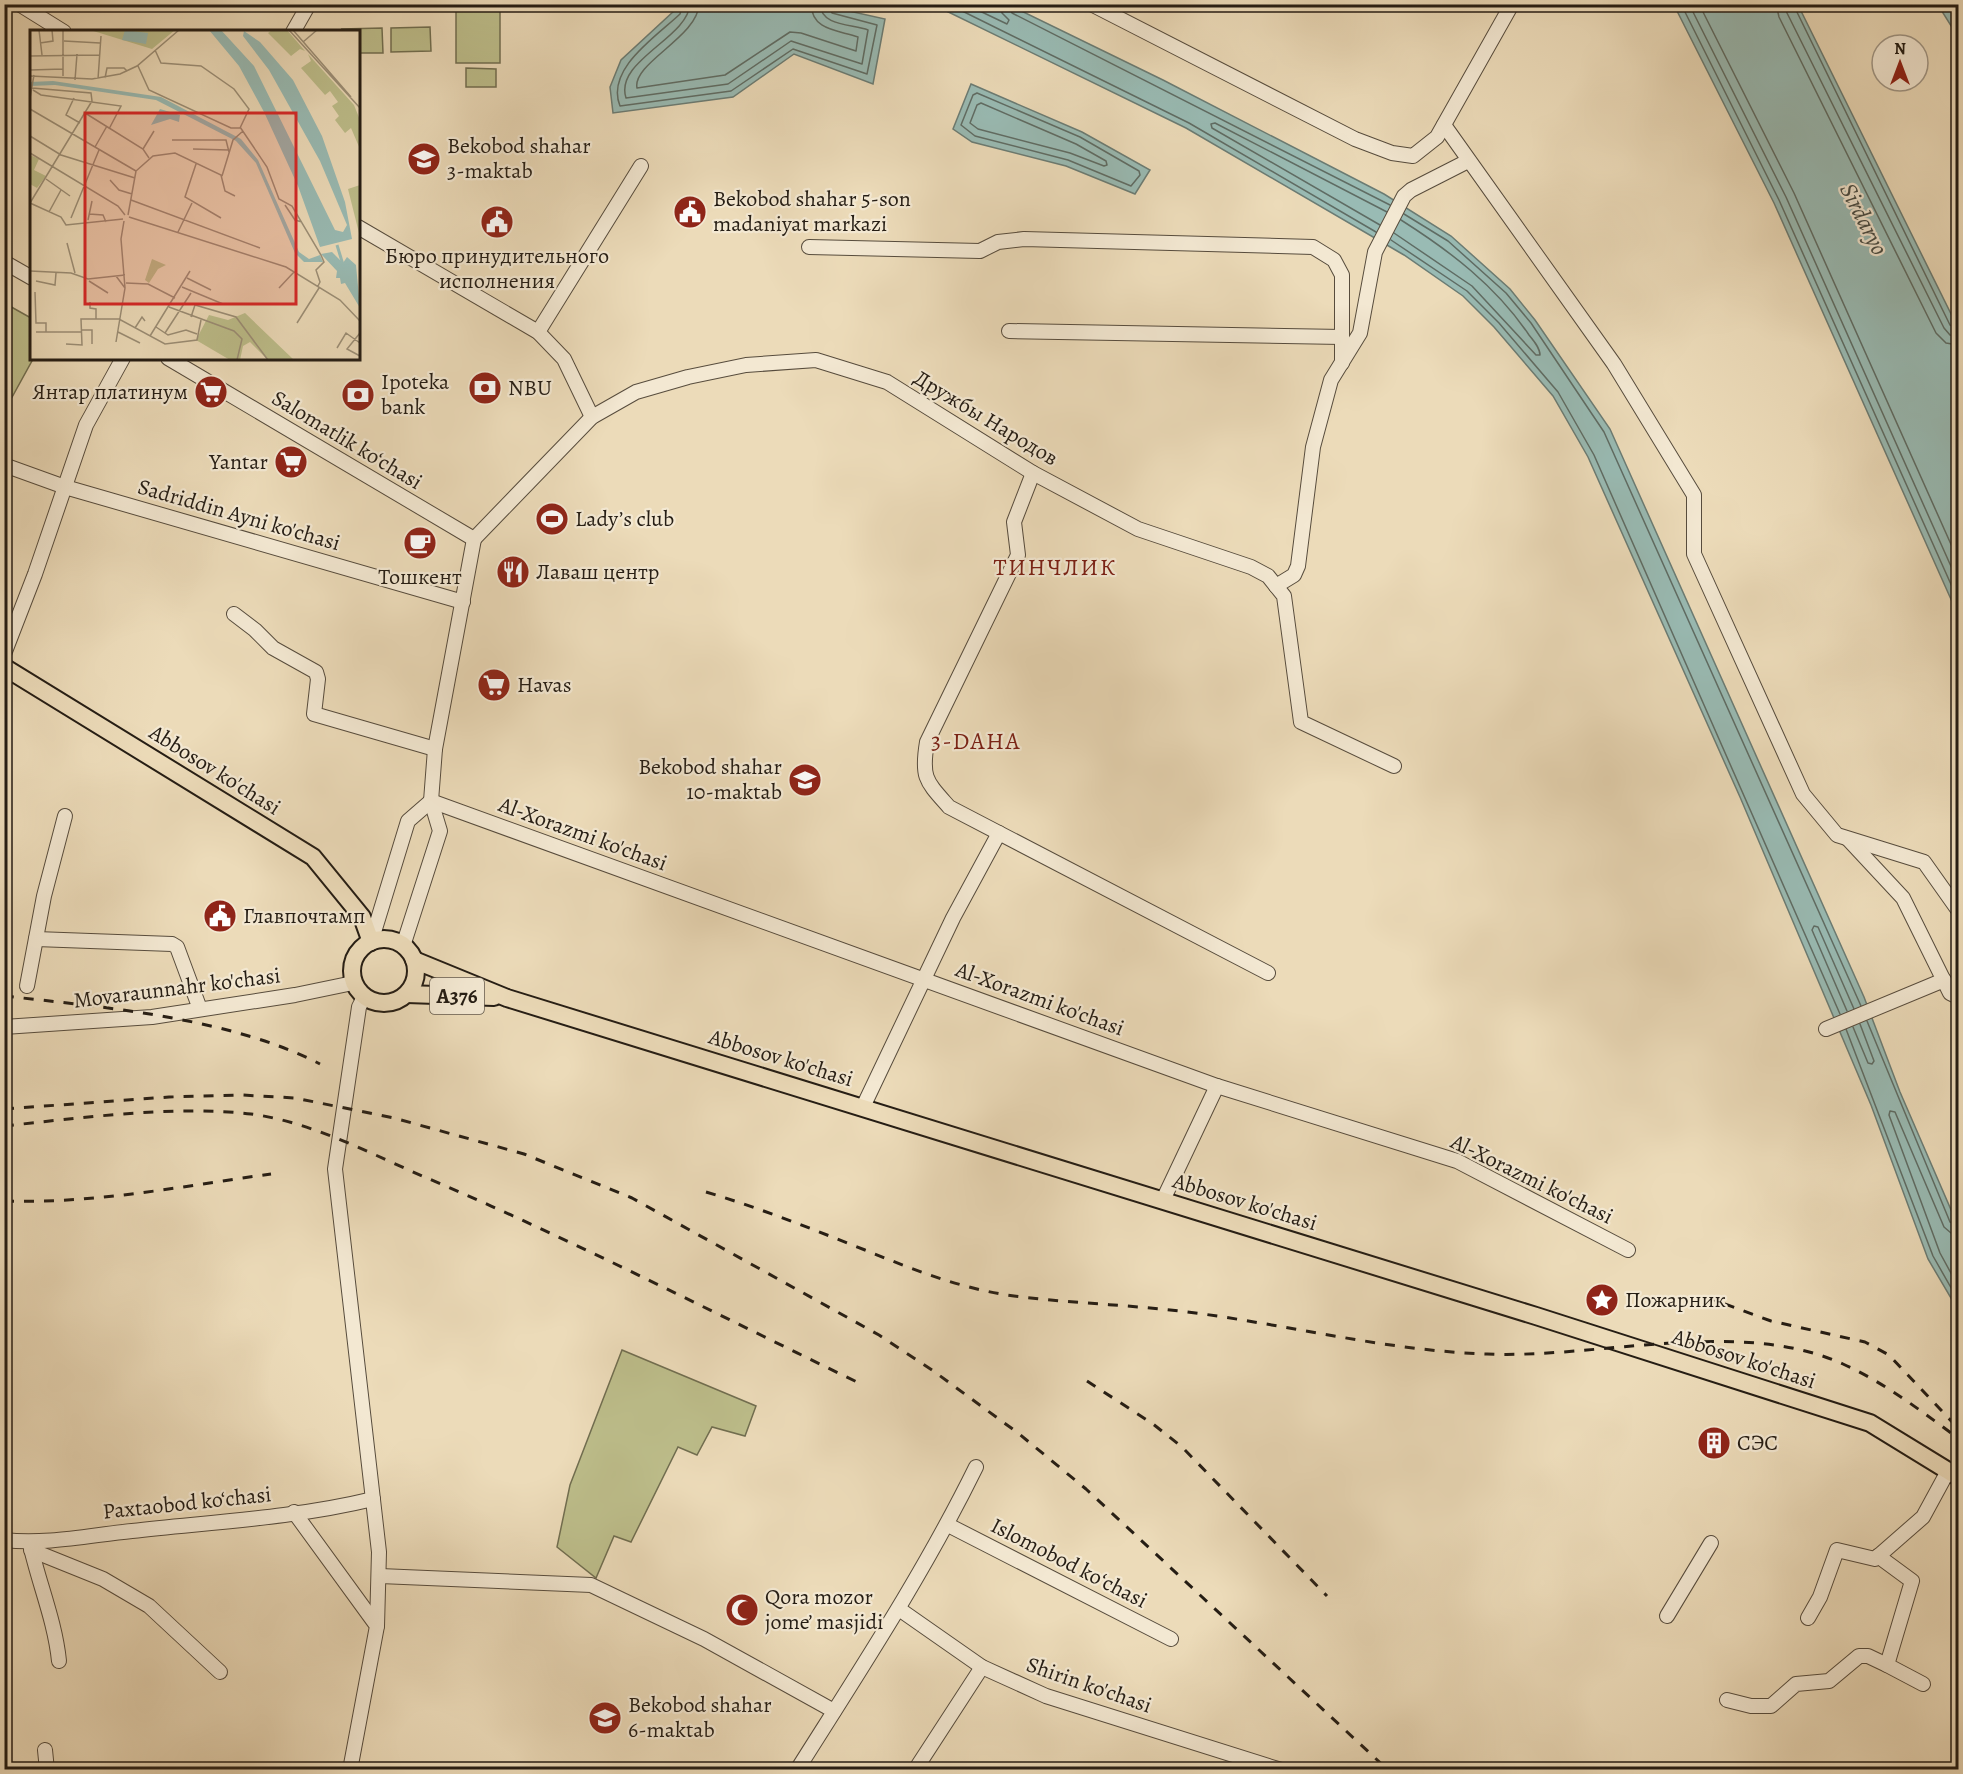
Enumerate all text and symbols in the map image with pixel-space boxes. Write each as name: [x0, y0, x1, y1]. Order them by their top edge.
inset map: [30, 30, 360, 360]
north arrow: [1870, 33, 1930, 93]
text: N: [1894, 38, 1906, 60]
place label: Bekobod shahar 3-maktab: [447, 131, 591, 186]
school or university icon: Bekobod shahar 3-maktab: [406, 141, 442, 177]
water label: Sirdaryo: [1832, 177, 1896, 261]
place label: Bekobod shahar 5-son madaniyat markazi: [713, 184, 911, 239]
public building icon: Bekobod shahar 5-son madaniyat markazi: [672, 194, 708, 230]
public building icon: Бюро принудительного исполнения: [479, 204, 515, 240]
place label: Бюро принудительного исполнения: [385, 241, 609, 296]
street label: Дружбы Народов: [908, 363, 1064, 473]
place label: Ipoteka bank: [381, 367, 450, 422]
bank icon: NBU: [467, 370, 503, 406]
place label: NBU: [508, 373, 552, 403]
supermarket icon: Янтар платинум: [193, 374, 229, 410]
place label: Янтар платинум: [32, 377, 188, 407]
bank icon: Ipoteka bank: [340, 377, 376, 413]
street label: Salomatlik ko‘chasi: [266, 383, 428, 497]
supermarket icon: Yantar: [273, 444, 309, 480]
place label: Yantar: [208, 447, 268, 477]
street label: Sadriddin Ayni ko'chasi: [134, 472, 344, 558]
sports icon: Lady’s club: [534, 501, 570, 537]
place label: Lady’s club: [575, 504, 674, 534]
cafe icon: Тошкент: [402, 525, 438, 561]
district label: ТИНЧЛИК: [993, 551, 1117, 583]
restaurant icon: Лаваш центр: [495, 554, 531, 590]
place label: Лаваш центр: [536, 557, 659, 587]
place label: Тошкент: [378, 562, 462, 592]
supermarket icon: Havas: [476, 667, 512, 703]
place label: Havas: [517, 670, 572, 700]
street label: Abbosov ko'chasi: [143, 717, 286, 822]
district label: 3-DAHA: [931, 725, 1021, 757]
place label: Bekobod shahar 10-maktab: [638, 752, 782, 807]
school or university icon: Bekobod shahar 10-maktab: [787, 762, 823, 798]
street label: Al-Xorazmi ko'chasi: [494, 789, 671, 878]
public building icon: Главпочтамп: [202, 898, 238, 934]
place label: Главпочтамп: [243, 901, 366, 931]
street label: Al-Xorazmi ko'chasi: [951, 954, 1128, 1043]
street label: Movaraunnahr ko'chasi: [72, 960, 282, 1016]
road number: A376: [430, 978, 484, 1014]
street label: Abbosov ko'chasi: [704, 1021, 857, 1094]
street label: Al-Xorazmi ko'chasi: [1445, 1126, 1618, 1231]
street label: Abbosov ko'chasi: [1168, 1165, 1321, 1238]
place icon: Пожарник: [1584, 1282, 1620, 1318]
place label: Пожарник: [1625, 1285, 1726, 1315]
street label: Abbosov ko'chasi: [1667, 1321, 1820, 1396]
building icon: СЭС: [1696, 1425, 1732, 1461]
place label: СЭС: [1737, 1428, 1778, 1458]
street label: Paxtaobod ko‘chasi: [101, 1479, 273, 1527]
street label: Islomobod koʻchasi: [986, 1511, 1152, 1615]
place label: Qora mozor jome’ masjidi: [765, 1582, 883, 1637]
mosque icon: Qora mozor jome’ masjidi: [724, 1592, 760, 1628]
street label: Shirin ko'chasi: [1022, 1650, 1156, 1720]
place label: Bekobod shahar 6-maktab: [628, 1690, 772, 1745]
school or university icon: Bekobod shahar 6-maktab: [587, 1700, 623, 1736]

